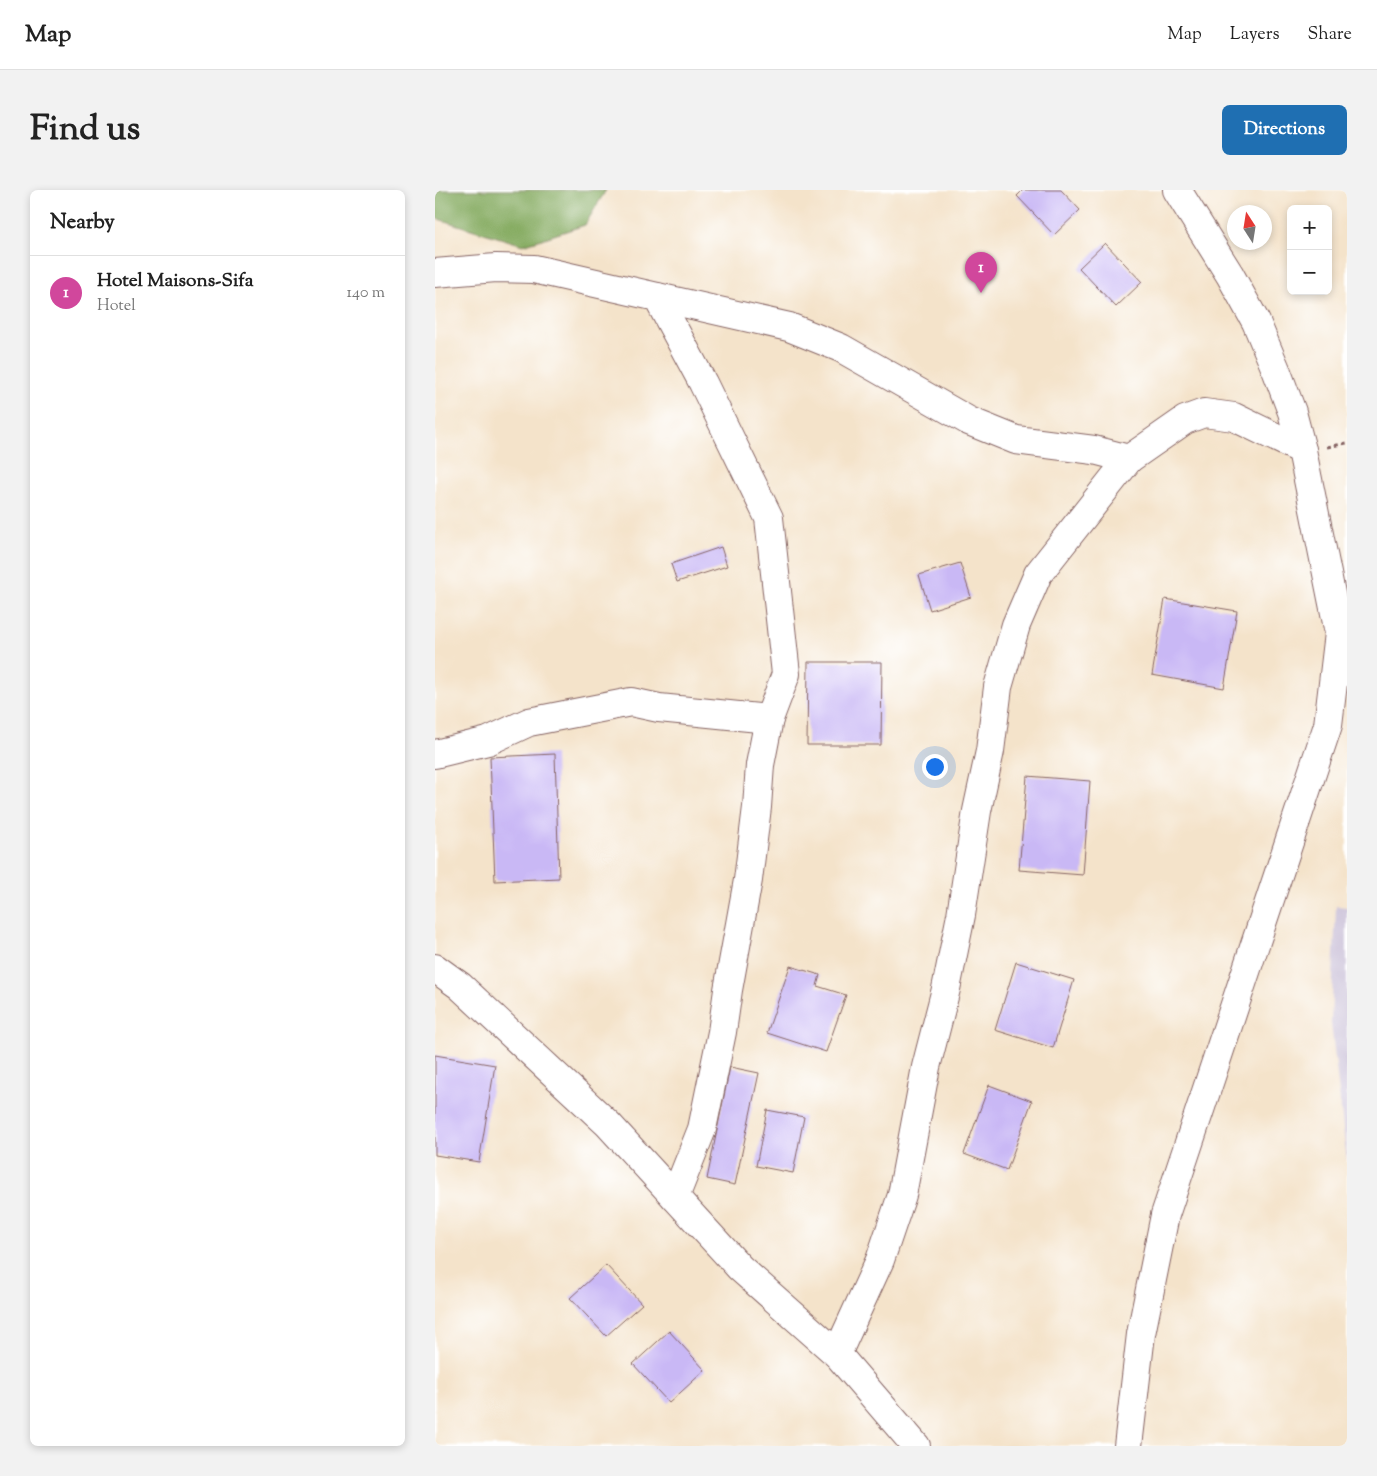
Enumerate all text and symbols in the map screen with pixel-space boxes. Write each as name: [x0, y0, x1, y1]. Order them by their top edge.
text: Map: [25, 18, 71, 52]
text: Map: [1167, 22, 1202, 48]
text: Layers: [1230, 22, 1280, 48]
text: Share: [1308, 22, 1352, 48]
text: Find us: [30, 105, 140, 156]
button: Directions: [1222, 105, 1347, 155]
north arrow: [1227, 205, 1272, 250]
map controls: [1287, 205, 1332, 295]
button: +: [1287, 205, 1332, 250]
text: Nearby: [50, 208, 115, 238]
button: −: [1287, 250, 1332, 295]
pin: 1: [965, 252, 997, 293]
text: Hotel Maisons-Sifa: [97, 268, 254, 295]
text: 1: [63, 282, 69, 305]
text: 140 m: [347, 282, 385, 305]
text: Hotel: [97, 295, 136, 318]
your location: [922, 754, 948, 780]

